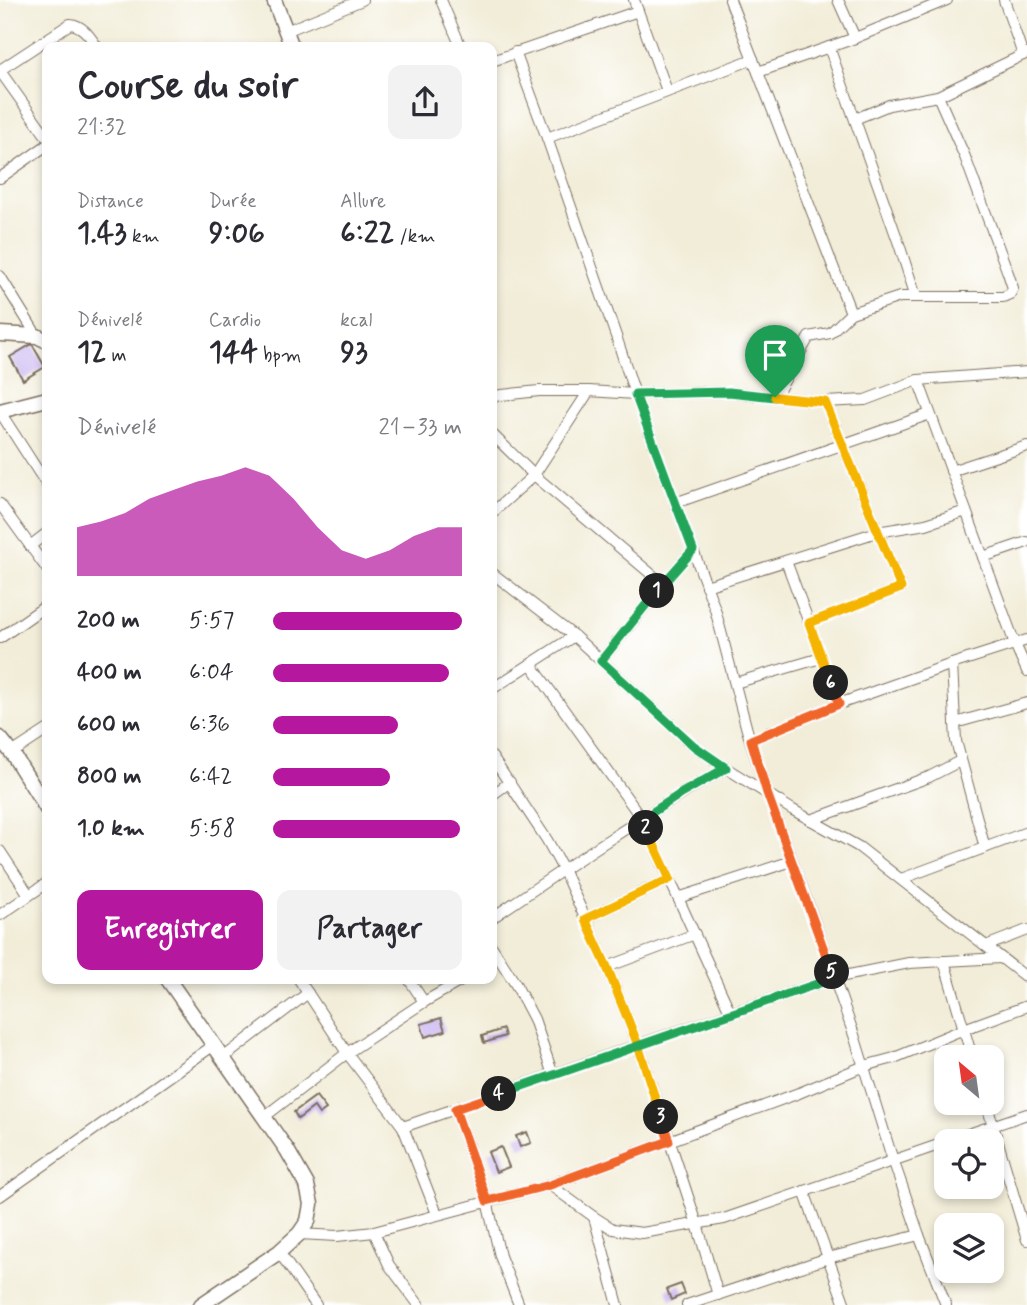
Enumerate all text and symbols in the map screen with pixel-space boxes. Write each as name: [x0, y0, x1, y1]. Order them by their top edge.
text: Course du soir: [77, 62, 298, 111]
button: share: [388, 65, 462, 139]
text: 21:32: [77, 113, 127, 143]
text: Distance: [77, 189, 144, 214]
text: Durée: [209, 189, 257, 214]
text: Allure: [340, 189, 386, 214]
text: 1.43: [77, 214, 127, 253]
text: 9:06: [209, 214, 265, 253]
text: 6:22: [340, 214, 394, 253]
text: km: [127, 224, 160, 249]
text: /km: [394, 224, 435, 249]
text: Dénivelé: [77, 308, 143, 333]
text: Cardio: [209, 308, 261, 333]
text: kcal: [340, 308, 372, 333]
pin: [745, 325, 805, 397]
text: 12: [77, 333, 106, 372]
text: 144: [209, 333, 258, 372]
text: 93: [340, 333, 368, 372]
icon: arrive: [756, 336, 794, 374]
text: m: [106, 343, 127, 368]
text: bpm: [258, 343, 301, 368]
text: Dénivelé: [77, 413, 156, 443]
text: 21–33 m: [378, 413, 462, 443]
pin: 1: [640, 574, 674, 608]
text: 1: [652, 578, 661, 603]
text: 200 m: [77, 606, 140, 636]
text: 5:57: [189, 606, 234, 636]
text: 400 m: [77, 658, 142, 688]
text: 6:04: [189, 658, 234, 688]
pin: 6: [814, 666, 848, 700]
text: 6: [826, 670, 835, 695]
text: 600 m: [77, 710, 140, 740]
text: 6:36: [189, 710, 230, 740]
text: 800 m: [77, 762, 141, 792]
text: 6:42: [189, 762, 232, 792]
pin: 2: [628, 810, 664, 846]
text: 1.0 km: [77, 814, 145, 844]
text: 5:58: [189, 814, 235, 844]
text: 2: [641, 815, 650, 840]
button: Enregistrer: [77, 890, 263, 970]
button: Partager: [277, 890, 462, 970]
pin: 5: [814, 954, 850, 990]
text: 5: [826, 959, 837, 984]
north arrow: [934, 1045, 1004, 1115]
map controls: [934, 1045, 1004, 1283]
pin: 4: [482, 1076, 516, 1112]
text: 4: [493, 1081, 504, 1106]
pin: 3: [644, 1100, 678, 1134]
text: 3: [656, 1104, 665, 1129]
button: locate: [934, 1129, 1004, 1199]
button: layers: [934, 1213, 1004, 1283]

